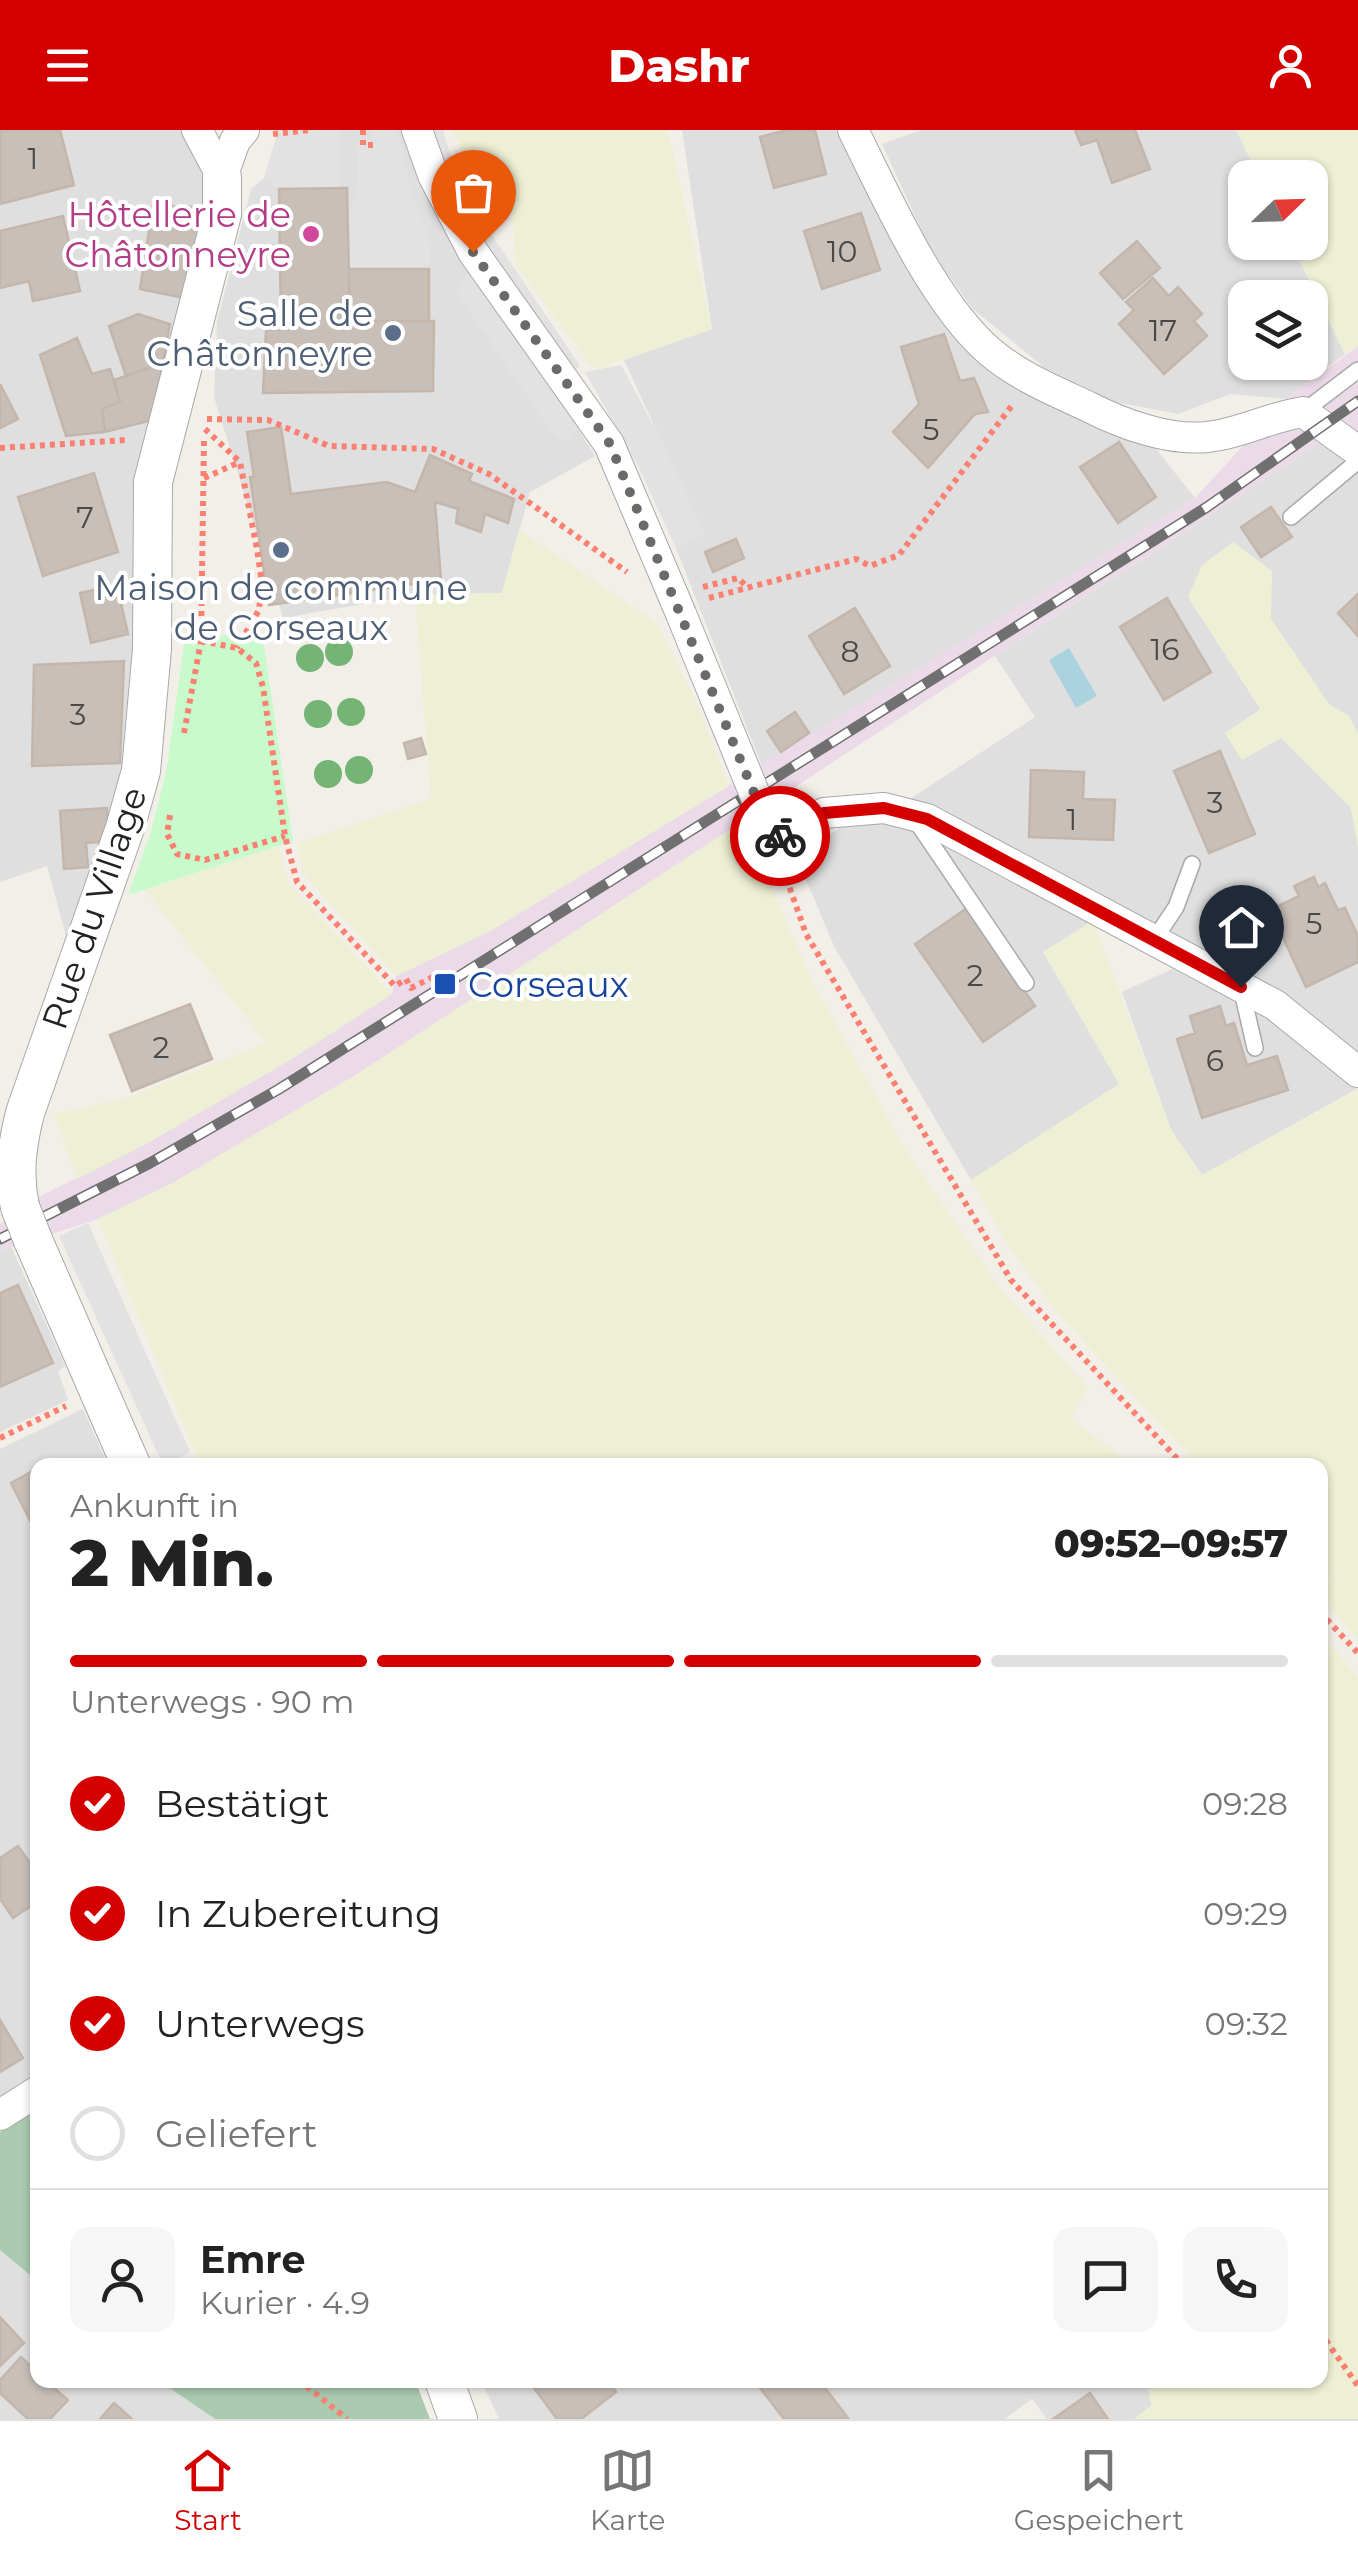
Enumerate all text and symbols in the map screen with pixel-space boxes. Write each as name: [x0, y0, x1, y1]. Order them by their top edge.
icon: menu: [40, 38, 95, 93]
text: Dashr: [608, 38, 750, 93]
icon: person: [1263, 38, 1318, 93]
house number: 1: [28, 140, 38, 177]
pin: [431, 150, 516, 253]
north arrow: [1228, 160, 1328, 260]
map controls: [1228, 160, 1328, 380]
icon: bag: [446, 165, 501, 220]
place label: Hôtellerie de Châtonneyre: [64, 193, 291, 276]
marker: Hôtellerie de Châtonneyre: [300, 223, 322, 245]
house number: 10: [827, 233, 857, 270]
button: layers: [1228, 280, 1328, 380]
place label: Salle de Châtonneyre: [146, 292, 373, 375]
house number: 17: [1149, 312, 1177, 349]
marker: Salle de Châtonneyre: [382, 322, 404, 344]
house number: 5: [923, 411, 939, 448]
house number: 7: [76, 499, 94, 536]
marker: Maison de commune de Corseaux: [270, 539, 292, 561]
place label: Maison de commune de Corseaux: [94, 566, 468, 649]
house number: 16: [1150, 631, 1180, 668]
house number: 8: [840, 633, 860, 670]
house number: 3: [70, 696, 86, 733]
street label: Rue du Village: [32, 781, 156, 1035]
house number: 3: [1207, 784, 1223, 821]
courier: [730, 786, 830, 886]
house number: 1: [1067, 801, 1077, 838]
icon: bike: [753, 809, 808, 864]
pin: [1199, 885, 1284, 988]
icon: home: [1214, 900, 1269, 955]
house number: 5: [1306, 905, 1322, 942]
house number: 2: [966, 957, 984, 994]
place label: Corseaux: [468, 963, 629, 1006]
marker: Corseaux: [432, 971, 458, 997]
house number: 2: [152, 1029, 170, 1066]
house number: 6: [1206, 1042, 1224, 1079]
text: Ankunft in: [70, 1486, 239, 1525]
text: 09:52–09:57: [1054, 1520, 1288, 1567]
text: 2 Min.: [70, 1523, 274, 1602]
text: Unterwegs · 90 m: [70, 1682, 354, 1721]
icon: check: [70, 1776, 125, 1831]
text: Bestätigt: [155, 1780, 329, 1827]
text: 09:28: [1202, 1784, 1288, 1823]
icon: check: [70, 1886, 125, 1941]
text: In Zubereitung: [155, 1890, 441, 1937]
text: 09:29: [1203, 1894, 1288, 1933]
icon: check: [70, 1996, 125, 2051]
text: Unterwegs: [155, 2000, 365, 2047]
text: 09:32: [1204, 2004, 1288, 2043]
text: Geliefert: [155, 2110, 317, 2157]
button: person: [70, 2227, 175, 2332]
button: chat: [1053, 2227, 1158, 2332]
button: phone: [1183, 2227, 1288, 2332]
text: Emre: [200, 2236, 305, 2283]
text: Kurier · 4.9: [200, 2283, 370, 2322]
tab: Start: [174, 2443, 242, 2537]
tab: Karte: [590, 2443, 665, 2537]
tab: Gespeichert: [1014, 2443, 1184, 2537]

